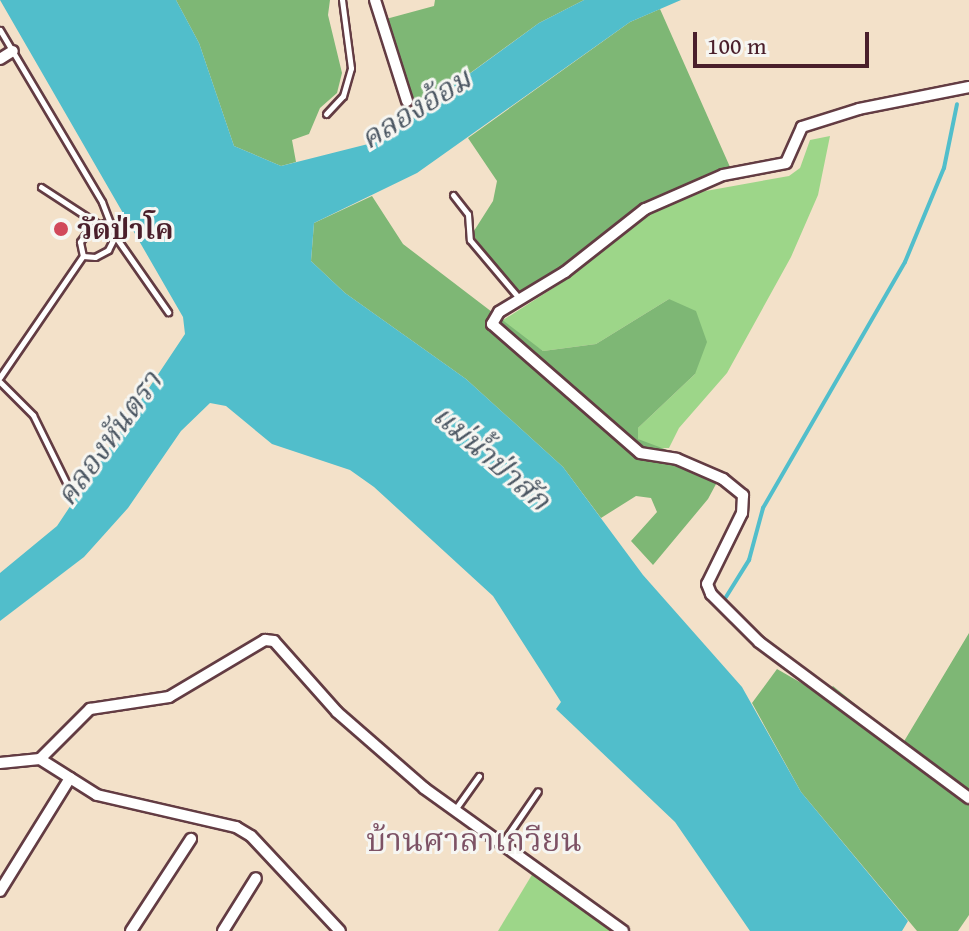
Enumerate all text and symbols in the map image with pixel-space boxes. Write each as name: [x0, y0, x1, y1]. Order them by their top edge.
scale bar: [697, 16, 873, 66]
text: 100 m: [707, 28, 767, 63]
water label: คลองอ้อม: [353, 60, 477, 156]
place label: วัดป่าโค: [77, 212, 173, 246]
marker: วัดป่าโค: [52, 220, 70, 238]
water label: คลองหันตรา: [47, 364, 169, 512]
water label: แม่น้ำป่าสัก: [426, 396, 558, 518]
district label: บ้านศาลาเกวียน: [366, 821, 582, 859]

